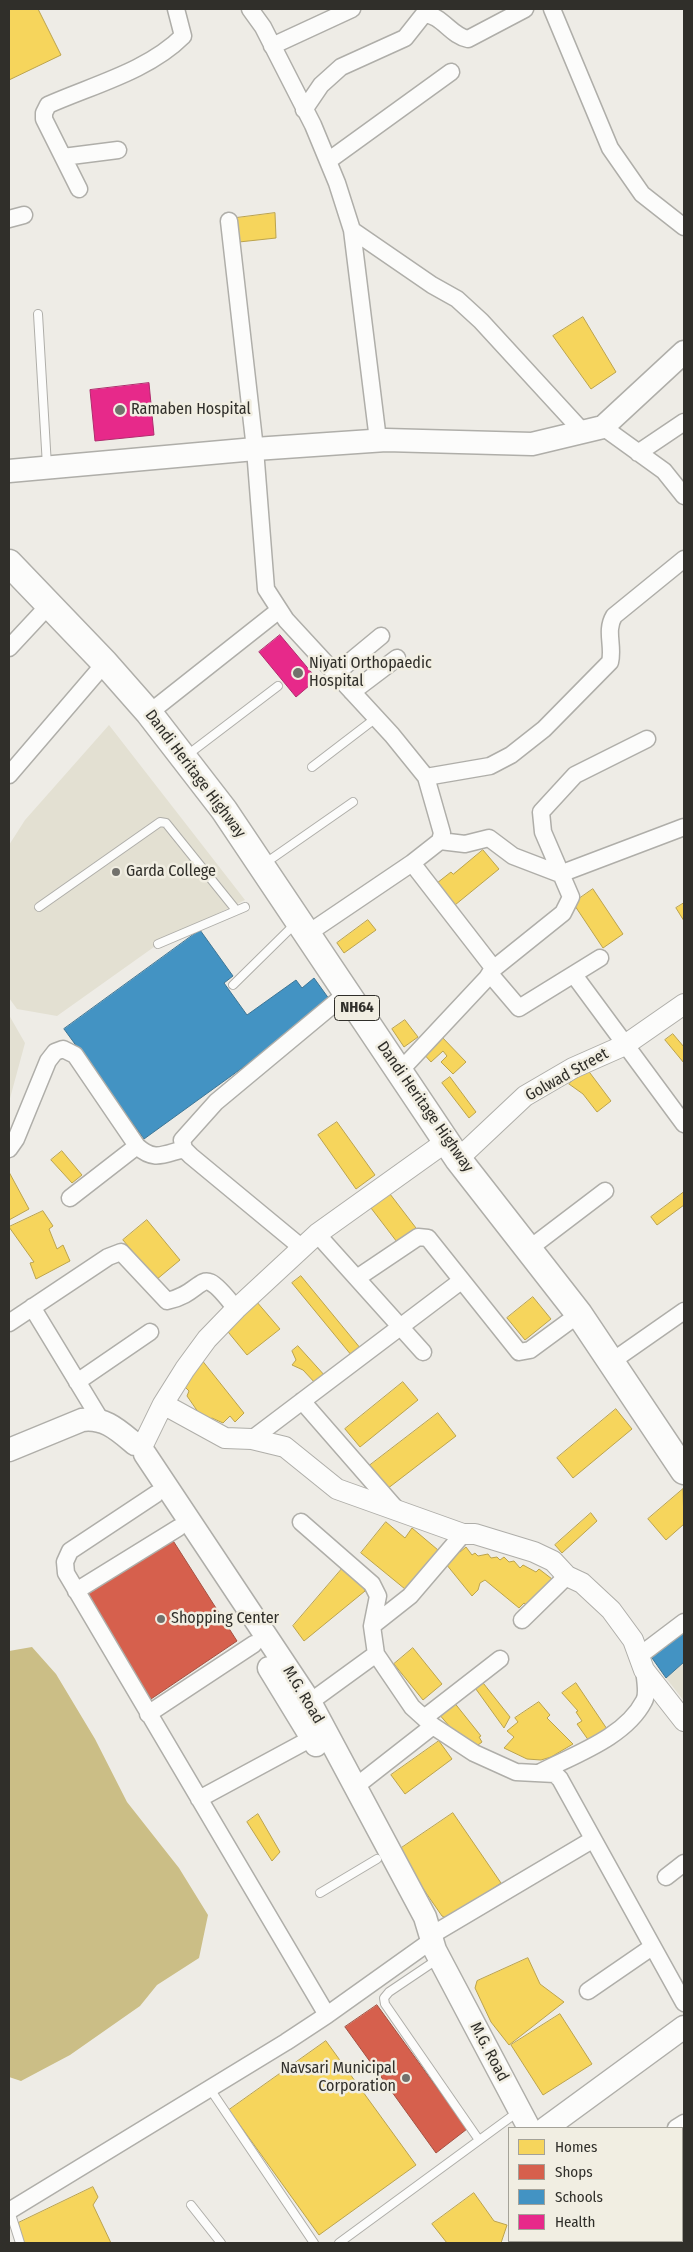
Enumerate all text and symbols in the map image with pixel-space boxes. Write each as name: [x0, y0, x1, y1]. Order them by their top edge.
place label: Ramaben Hospital: [131, 400, 251, 420]
marker: Ramaben Hospital: [113, 403, 127, 417]
place label: Niyati Orthopaedic Hospital: [309, 654, 432, 692]
marker: Niyati Orthopaedic Hospital: [291, 666, 305, 680]
street label: Dandi Heritage Highway: [141, 706, 249, 842]
place label: Garda College: [126, 862, 216, 882]
marker: Garda College: [110, 866, 122, 878]
road number: NH64: [334, 996, 380, 1020]
street label: Dandi Heritage Highway: [373, 1038, 477, 1176]
street label: Golwad Street: [522, 1044, 612, 1106]
place label: Shopping Center: [171, 1609, 279, 1629]
marker: Shopping Center: [155, 1613, 167, 1625]
street label: M.G. Road: [278, 1663, 328, 1727]
street label: M.G. Road: [466, 2019, 512, 2085]
place label: Navsari Municipal Corporation: [280, 2059, 396, 2097]
marker: Navsari Municipal Corporation: [400, 2072, 412, 2084]
legend: [508, 2127, 683, 2242]
text: Homes: [555, 2138, 597, 2156]
text: Shops: [555, 2163, 593, 2181]
text: Schools: [555, 2188, 603, 2206]
text: Health: [555, 2213, 595, 2231]

